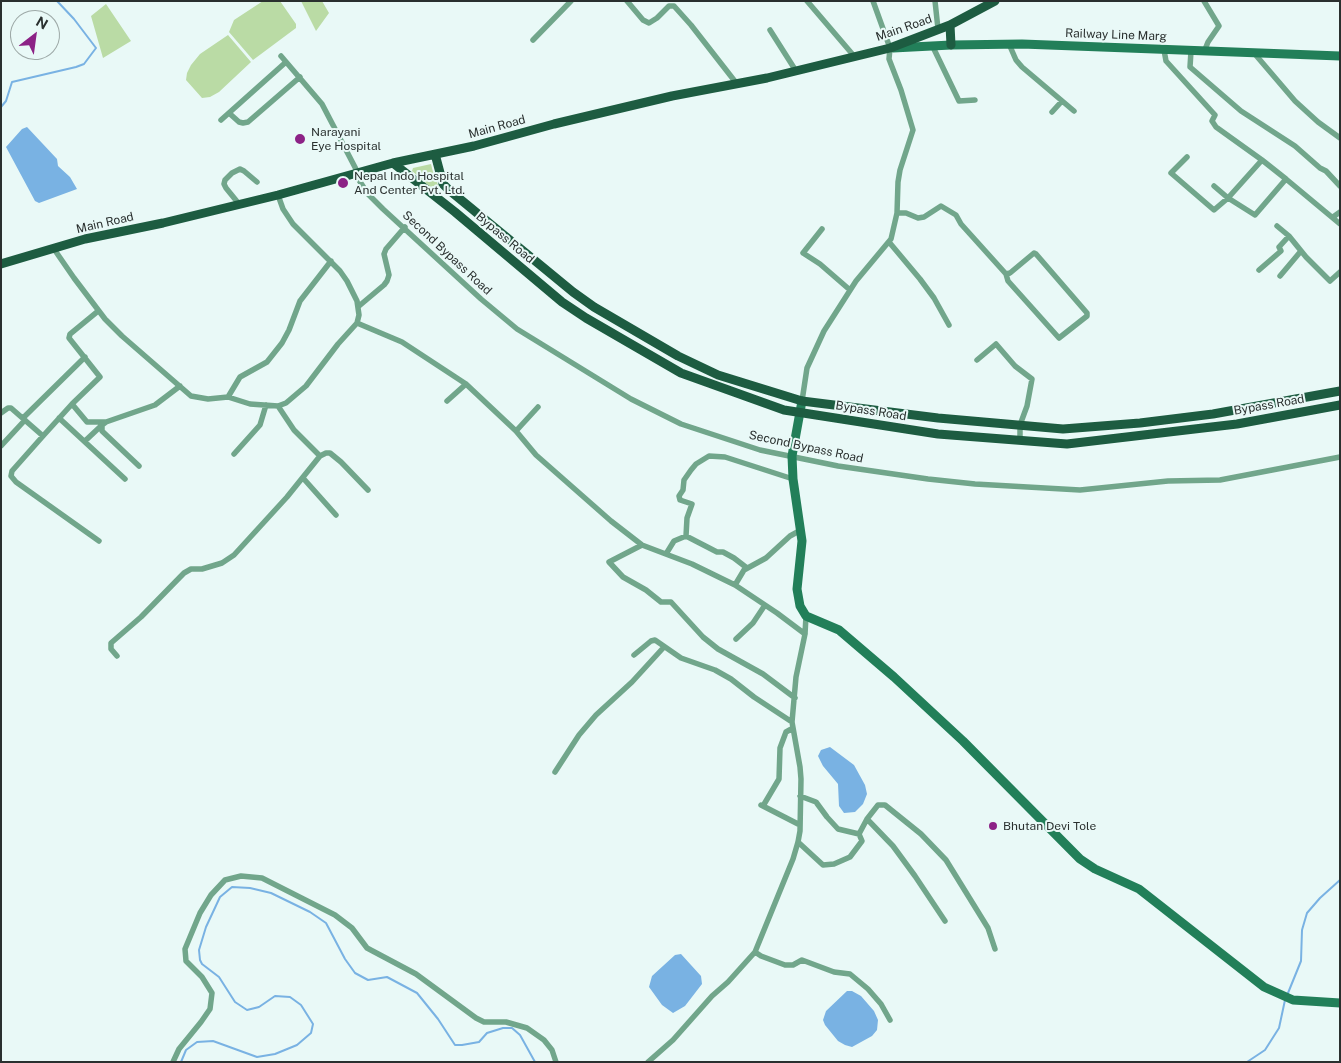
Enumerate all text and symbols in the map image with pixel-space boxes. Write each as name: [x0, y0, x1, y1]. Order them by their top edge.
north arrow: [10, 10, 60, 60]
street label: Main Road: [874, 12, 934, 44]
text: N: [33, 13, 51, 33]
street label: Railway Line Marg: [1065, 26, 1167, 44]
street label: Main Road: [467, 112, 527, 142]
place label: Narayani Eye Hospital: [311, 125, 381, 153]
marker: Narayani Eye Hospital: [293, 132, 307, 146]
place label: Nepal Indo Hospital And Center Pvt. Ltd.: [354, 169, 465, 197]
marker: Nepal Indo Hospital And Center Pvt. Ltd.: [336, 176, 350, 190]
street label: Second Bypass Road: [399, 208, 495, 298]
street label: Main Road: [75, 209, 135, 237]
street label: Bypass Road: [473, 209, 537, 267]
street label: Bypass Road: [1233, 392, 1305, 418]
street label: Bypass Road: [835, 398, 907, 424]
street label: Second Bypass Road: [747, 428, 865, 466]
place label: Bhutan Devi Tole: [1003, 819, 1096, 833]
marker: Bhutan Devi Tole: [987, 820, 999, 832]

